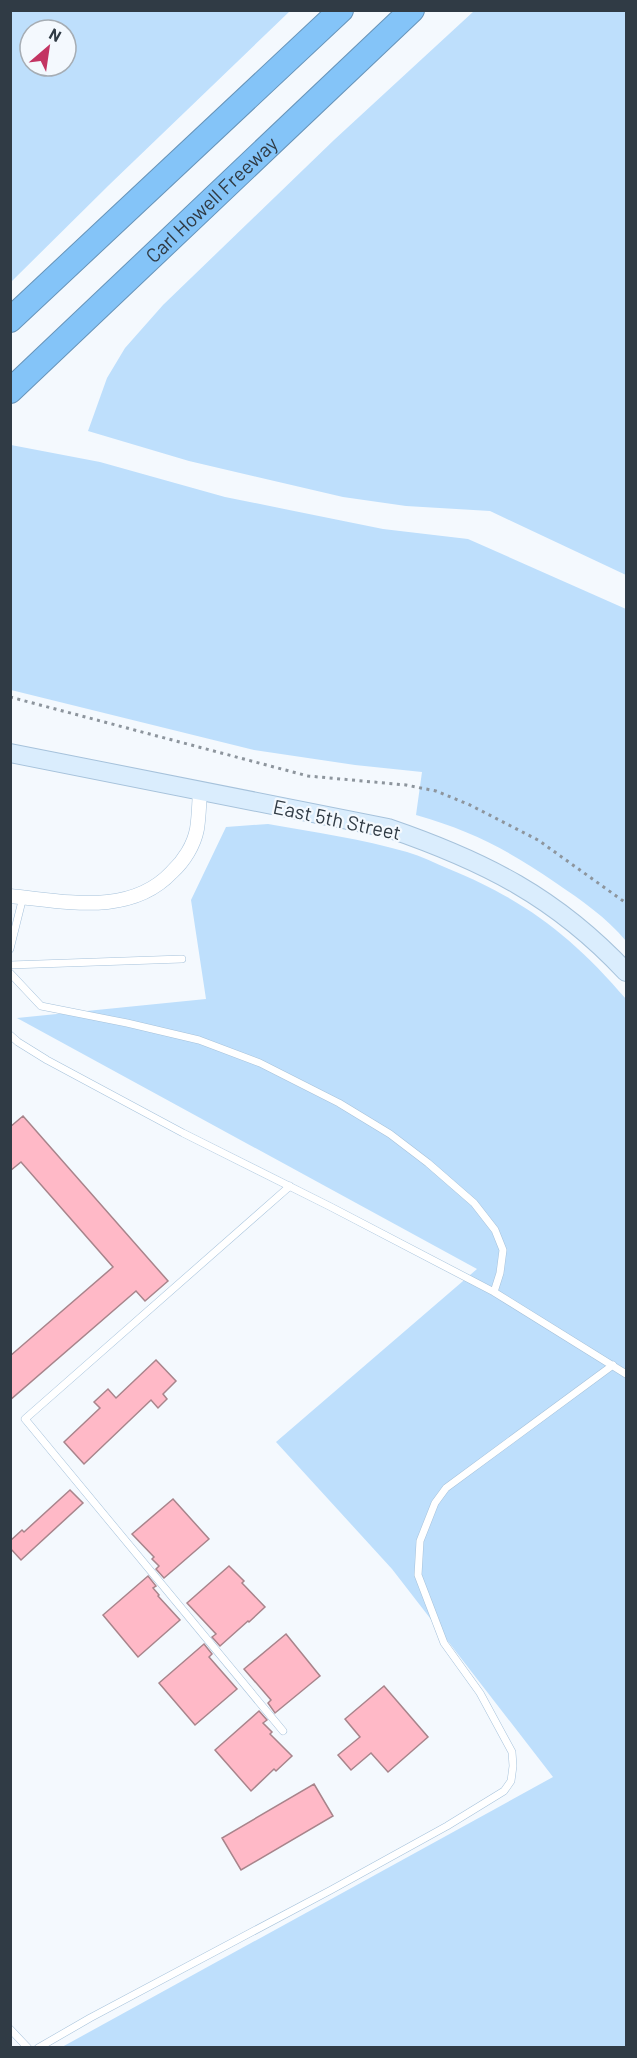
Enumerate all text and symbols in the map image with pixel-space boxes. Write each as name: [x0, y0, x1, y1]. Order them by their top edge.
north arrow: [18, 18, 78, 78]
text: N: [46, 24, 65, 45]
street label: Carl Howell Freeway: [140, 131, 282, 267]
street label: East 5th Street: [271, 794, 403, 844]

